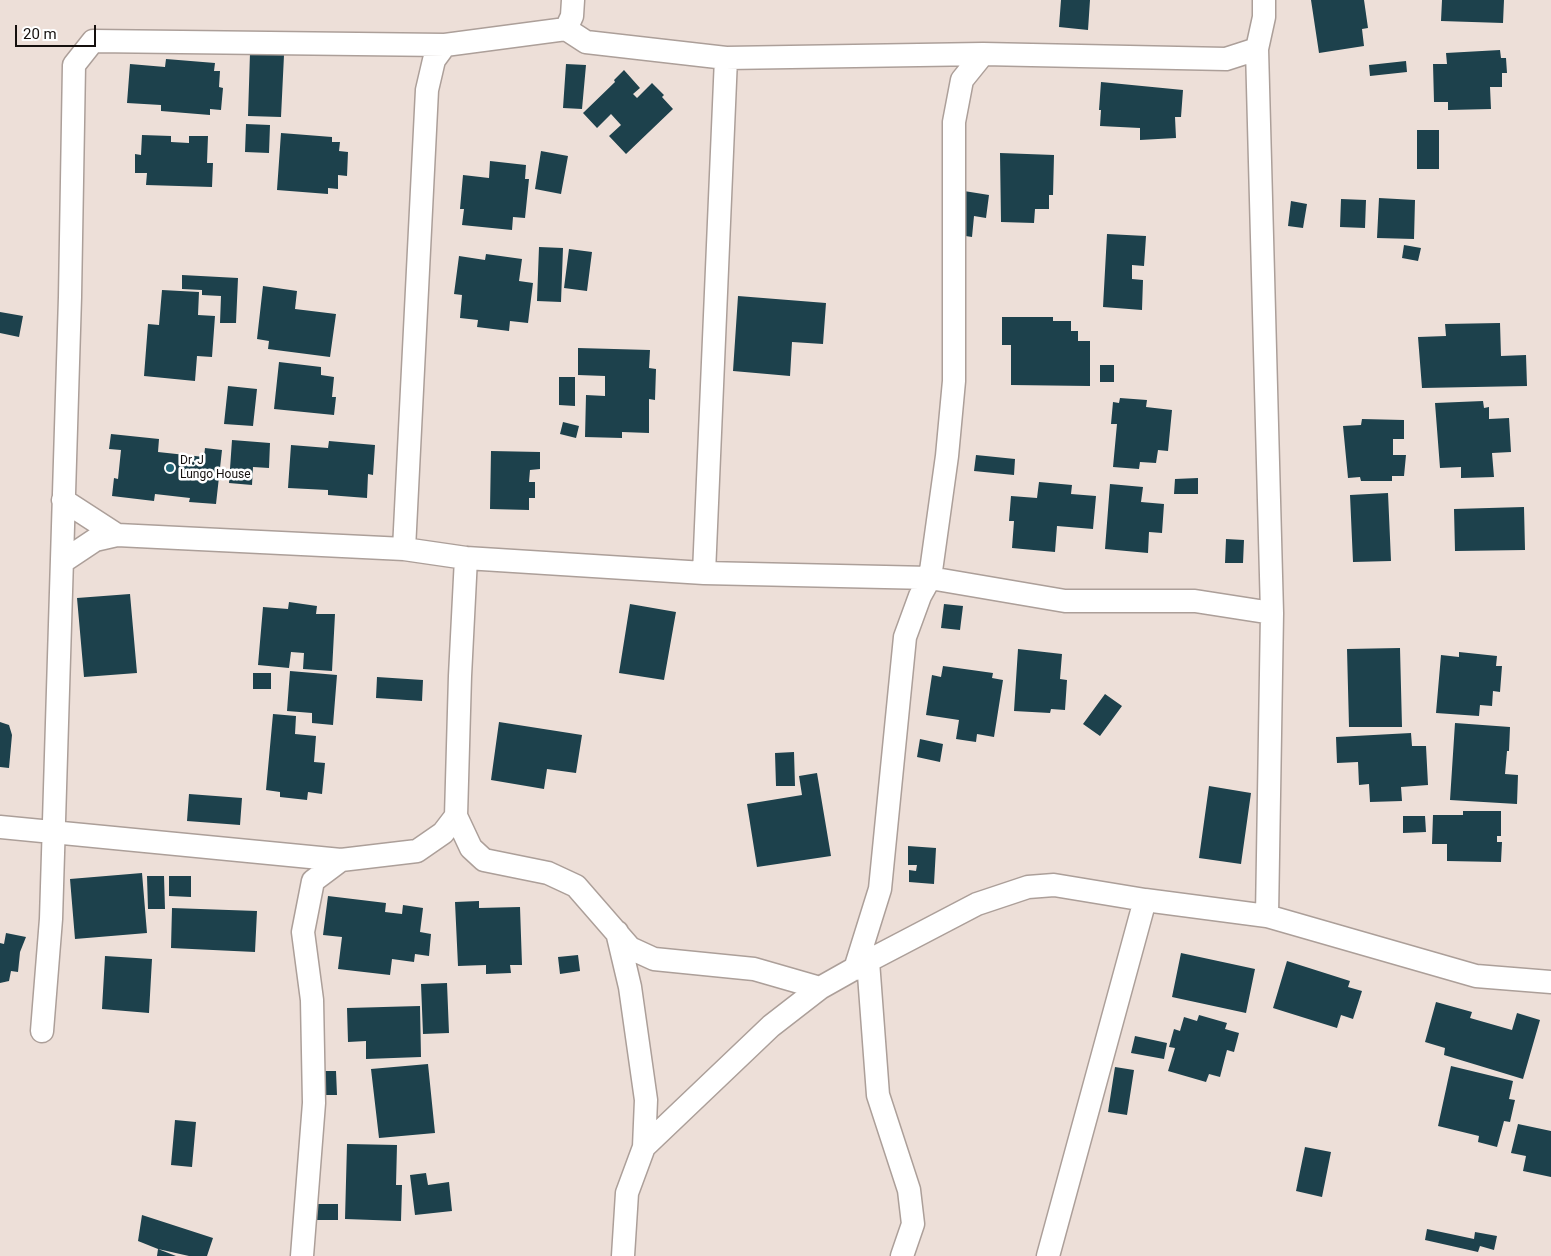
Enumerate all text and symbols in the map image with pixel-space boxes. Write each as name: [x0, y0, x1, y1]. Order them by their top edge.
scale bar: [18, 15, 99, 47]
text: 20 m: [23, 25, 57, 43]
place label: Dr. J Lungo House: [180, 454, 251, 482]
marker: Dr. J Lungo House: [164, 462, 176, 474]

